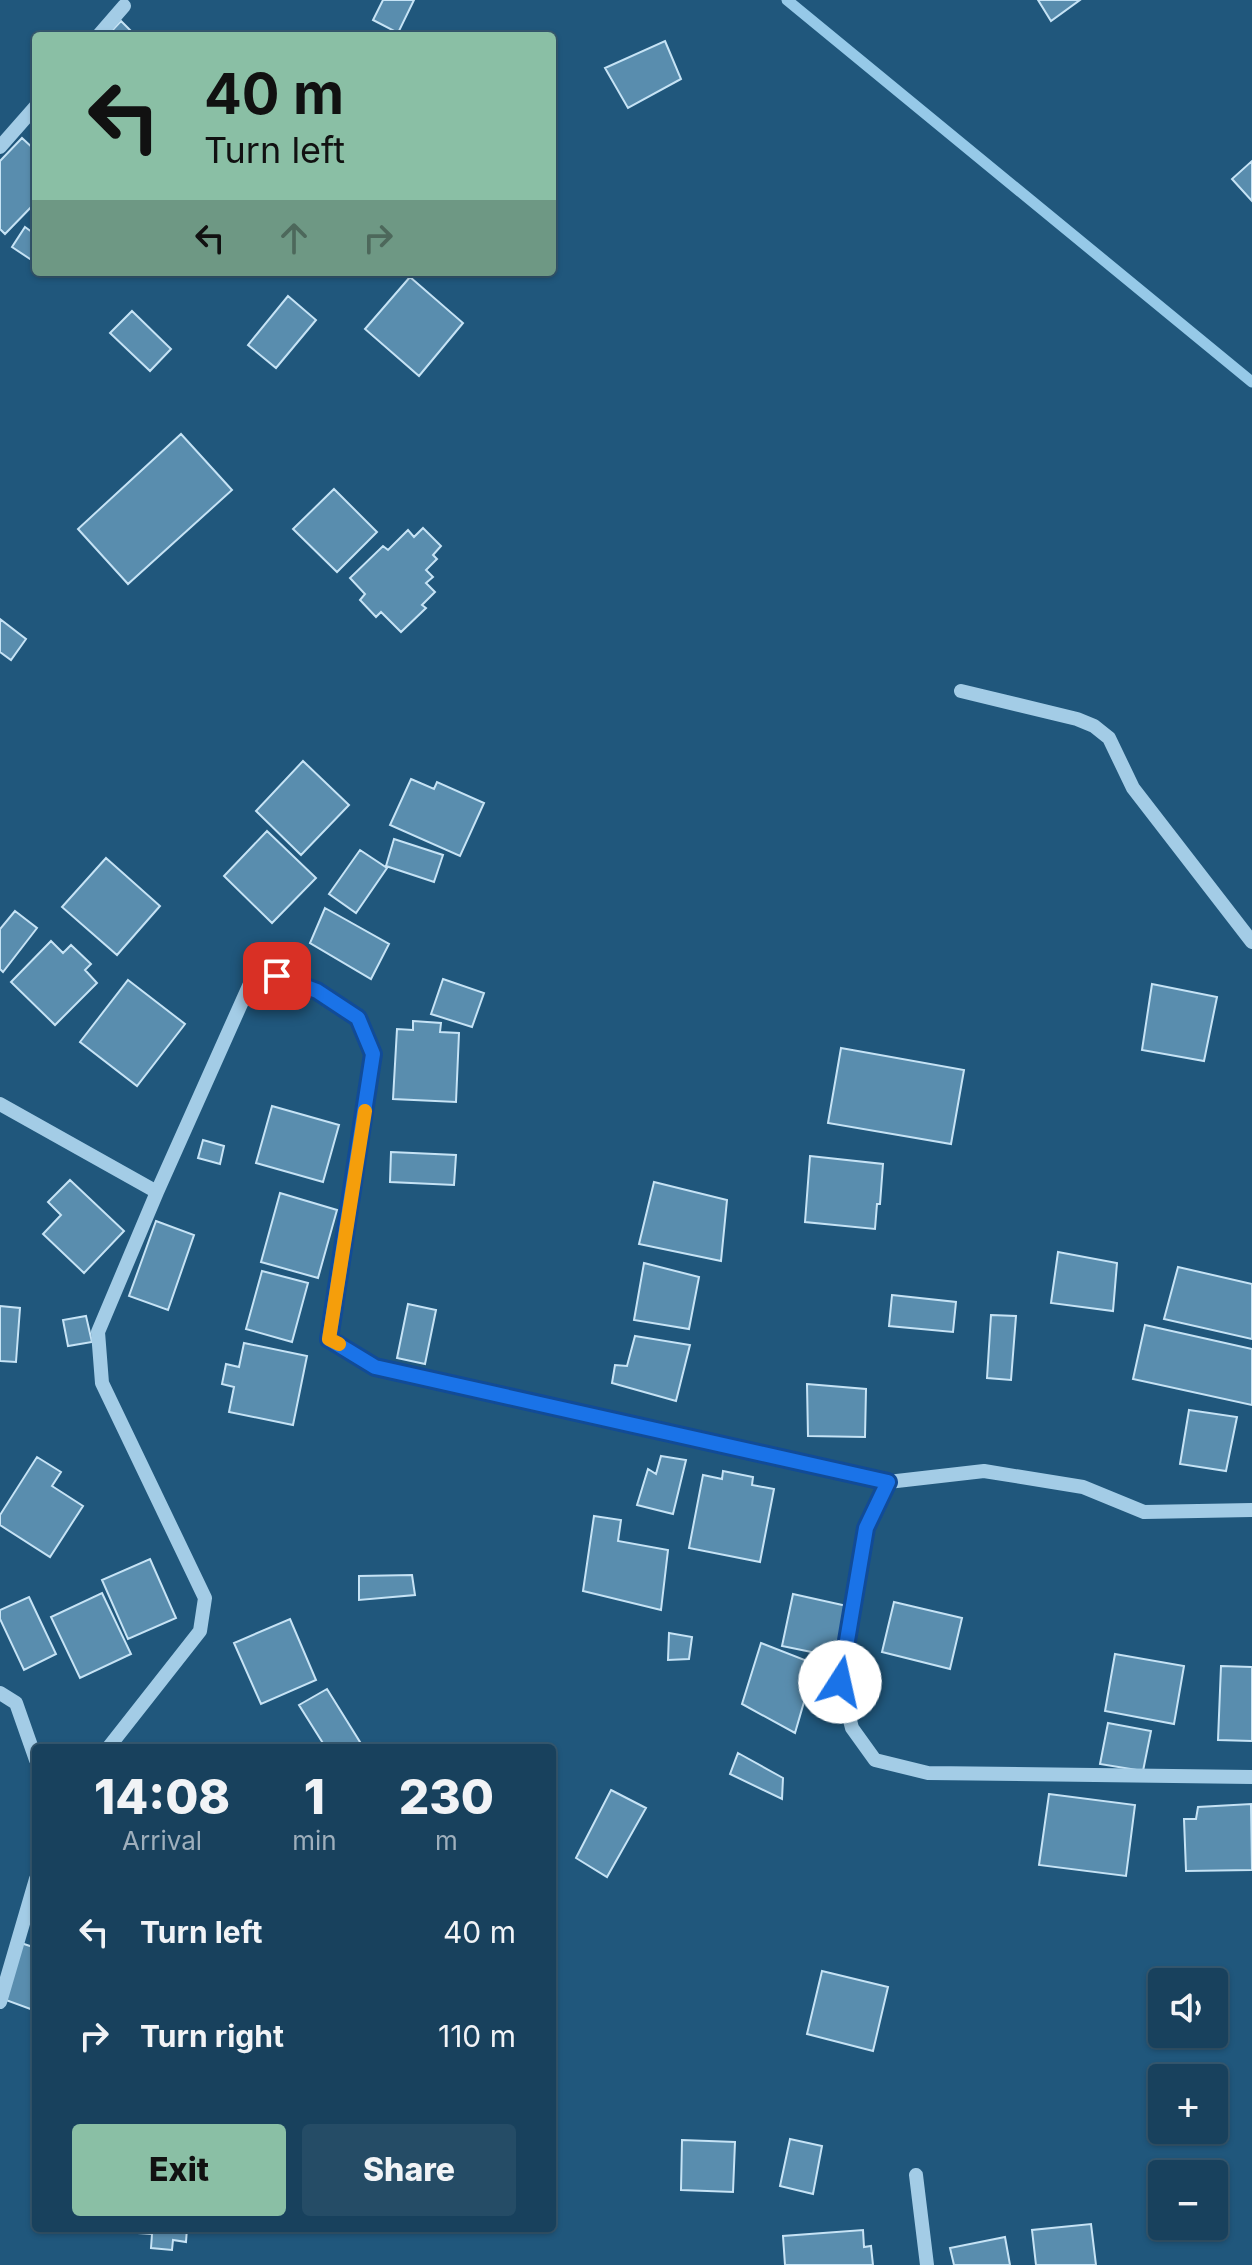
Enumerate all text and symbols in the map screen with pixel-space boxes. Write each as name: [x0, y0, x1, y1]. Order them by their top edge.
text: 40 m: [204, 60, 344, 128]
icon: left: [72, 64, 176, 168]
text: Turn left: [204, 128, 345, 172]
icon: left: [188, 216, 232, 260]
icon: ahead: [272, 216, 316, 260]
icon: right: [356, 216, 400, 260]
pin: [243, 942, 311, 1010]
icon: arrive: [255, 954, 299, 998]
position arrow: [798, 1640, 882, 1724]
text: 14:08: [94, 1767, 230, 1826]
text: 1: [304, 1767, 325, 1826]
text: 230: [399, 1767, 494, 1826]
text: Arrival: [122, 1825, 202, 1856]
text: min: [292, 1825, 337, 1856]
text: m: [435, 1825, 458, 1856]
icon: left: [72, 1910, 116, 1954]
text: Turn left: [140, 1914, 262, 1950]
text: 40 m: [443, 1914, 516, 1950]
map controls: [1148, 1968, 1228, 2240]
button: sound: [1148, 1968, 1228, 2048]
icon: right: [72, 2014, 116, 2058]
text: Turn right: [140, 2018, 284, 2054]
text: 110 m: [438, 2018, 516, 2054]
button: +: [1148, 2064, 1228, 2144]
button: Exit: [72, 2124, 286, 2216]
button: Share: [302, 2124, 516, 2216]
button: −: [1148, 2160, 1228, 2240]

